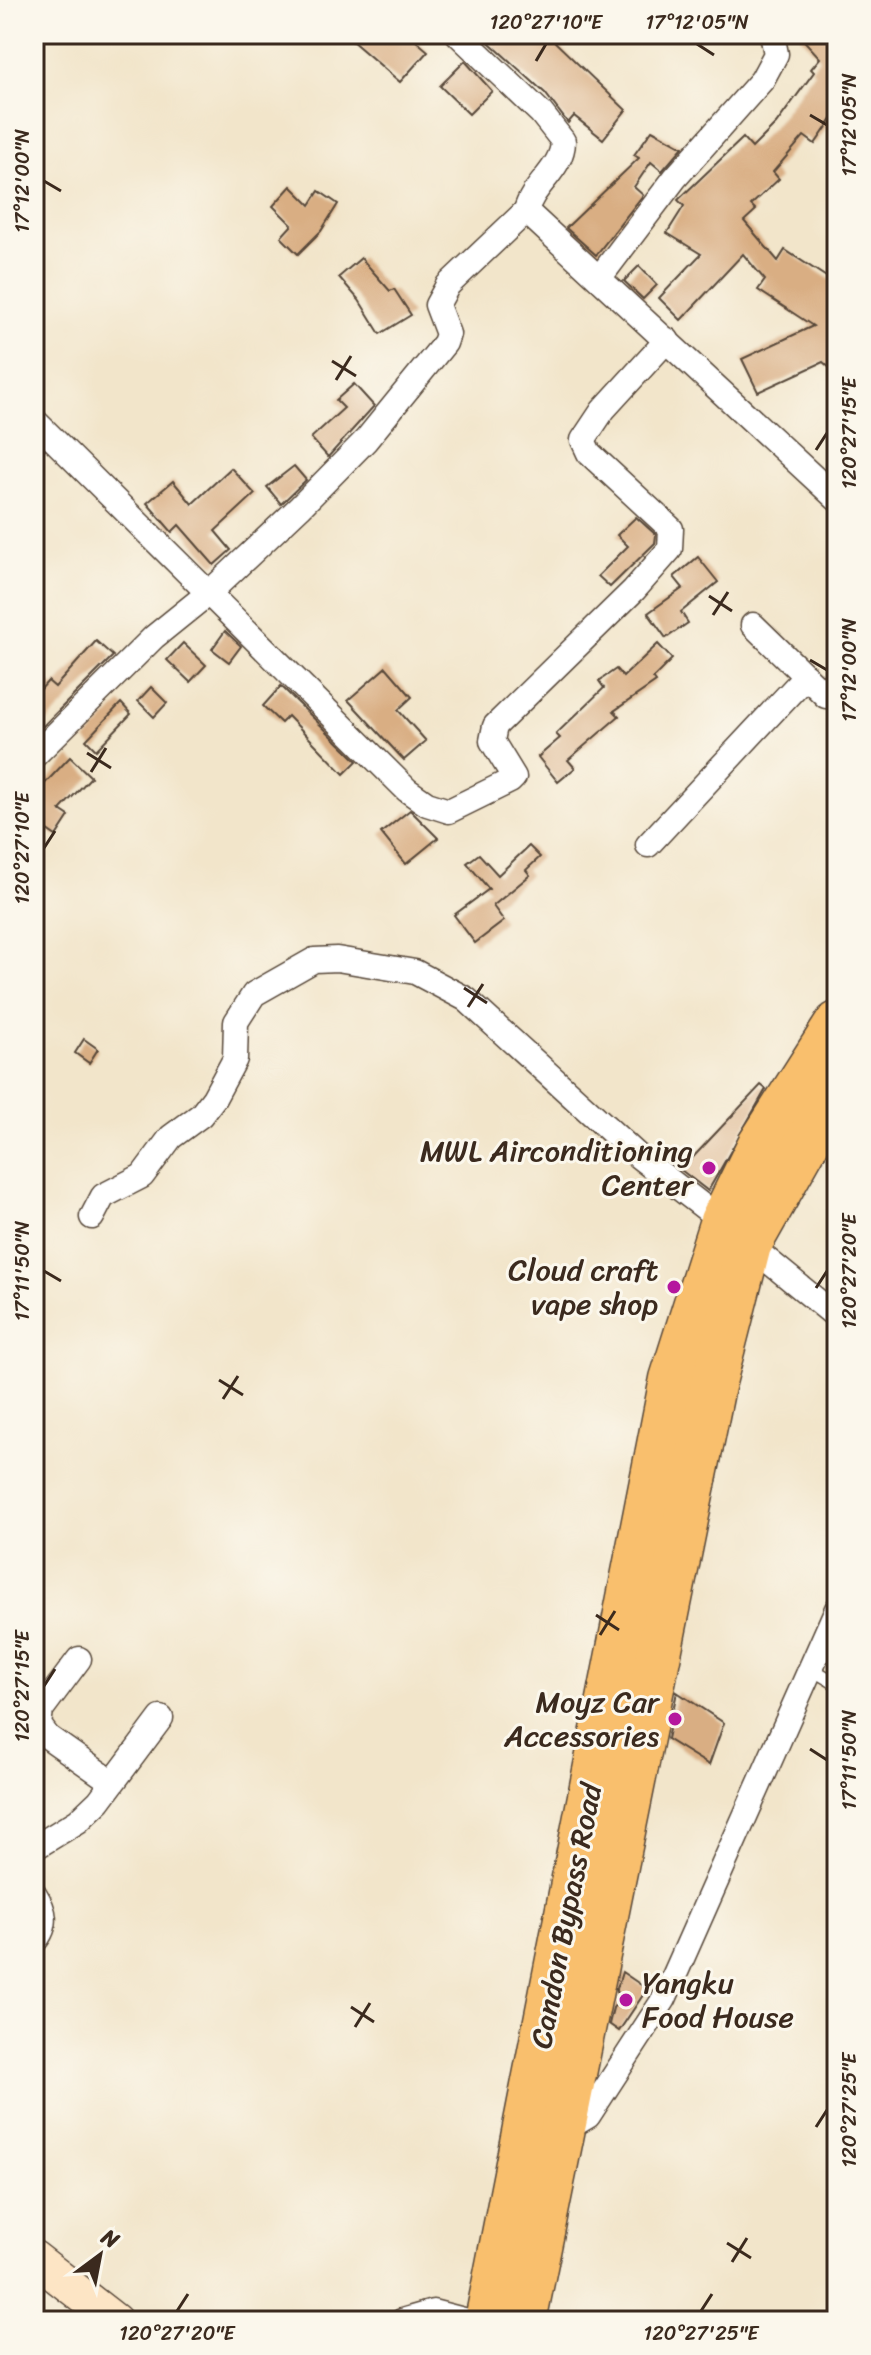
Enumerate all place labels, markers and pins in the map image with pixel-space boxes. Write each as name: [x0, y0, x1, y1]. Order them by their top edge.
place label: MWL Airconditioning Center: [420, 1124, 695, 1212]
marker: MWL Airconditioning Center: [700, 1159, 718, 1177]
place label: Cloud craft vape shop: [508, 1243, 659, 1331]
marker: Cloud craft vape shop: [665, 1278, 683, 1296]
place label: Moyz Car Accessories: [503, 1675, 661, 1763]
marker: Moyz Car Accessories: [666, 1710, 684, 1728]
place label: Yangku Food House: [642, 1956, 794, 2044]
marker: Yangku Food House: [617, 1991, 635, 2009]

